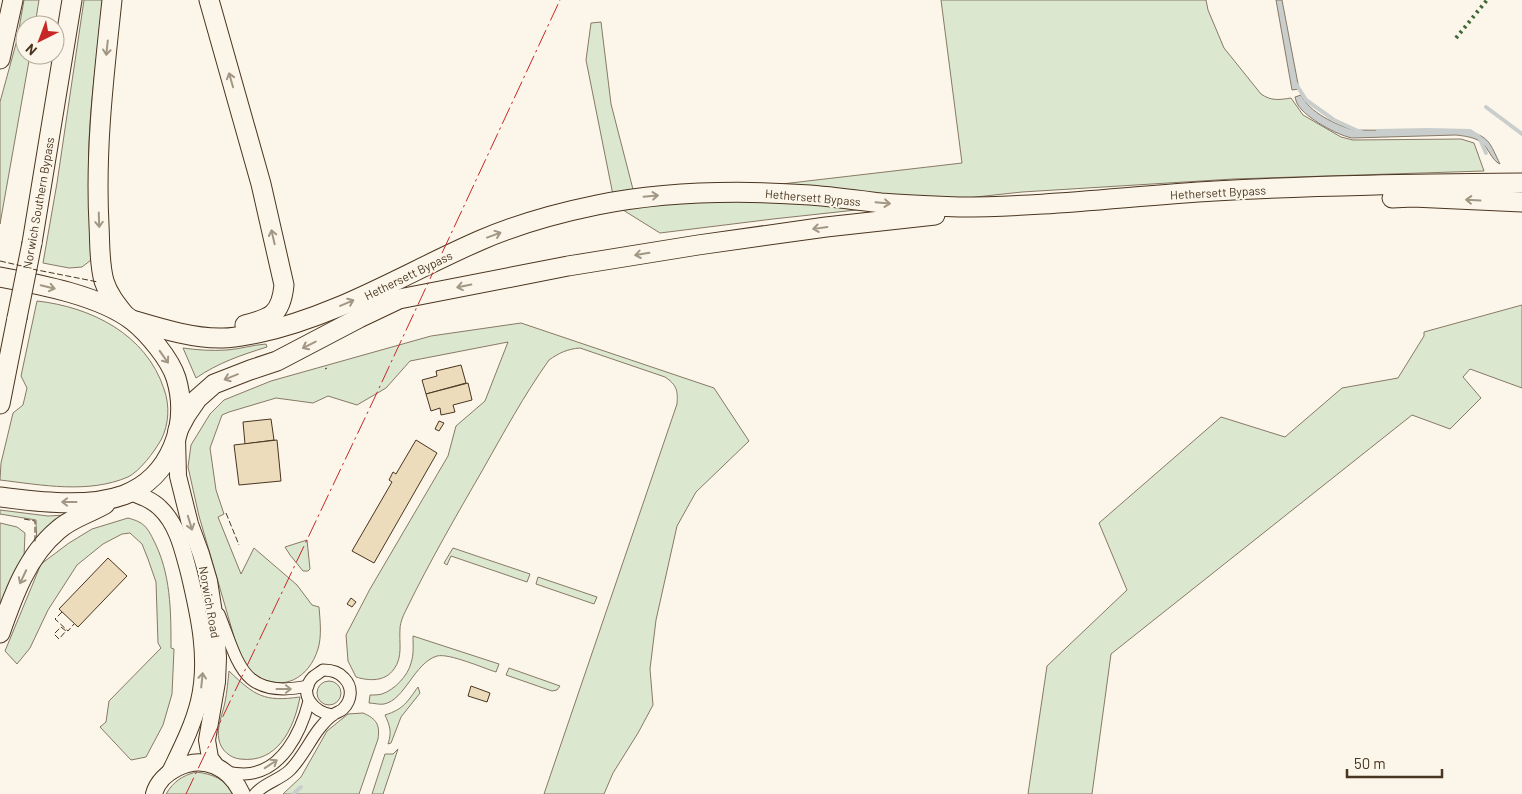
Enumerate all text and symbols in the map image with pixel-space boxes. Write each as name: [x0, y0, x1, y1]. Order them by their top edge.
north arrow: [15, 15, 65, 65]
one-way arrow: [102, 40, 112, 56]
text: N: [22, 41, 40, 59]
one-way arrow: [226, 73, 236, 89]
street label: Norwich Southern Bypass: [20, 136, 57, 270]
street label: Hethersett Bypass: [1170, 182, 1267, 202]
street label: Hethersett Bypass: [765, 186, 862, 208]
one-way arrow: [643, 192, 659, 201]
one-way arrow: [1466, 196, 1482, 205]
one-way arrow: [875, 198, 891, 207]
one-way arrow: [94, 212, 104, 228]
one-way arrow: [812, 223, 828, 233]
one-way arrow: [268, 230, 277, 246]
one-way arrow: [486, 230, 501, 239]
street label: Hethersett Bypass: [362, 248, 454, 302]
one-way arrow: [634, 250, 650, 260]
one-way arrow: [457, 281, 473, 291]
one-way arrow: [39, 283, 55, 292]
one-way arrow: [339, 298, 354, 308]
one-way arrow: [302, 341, 317, 350]
one-way arrow: [159, 350, 169, 364]
one-way arrow: [224, 373, 239, 383]
one-way arrow: [61, 497, 78, 507]
one-way arrow: [186, 515, 195, 531]
street label: Norwich Road: [197, 565, 223, 639]
one-way arrow: [18, 569, 27, 584]
one-way arrow: [197, 673, 206, 689]
one-way arrow: [275, 684, 291, 694]
scale bar: [1347, 746, 1442, 778]
text: 50 m: [1354, 754, 1386, 772]
one-way arrow: [264, 759, 278, 770]

